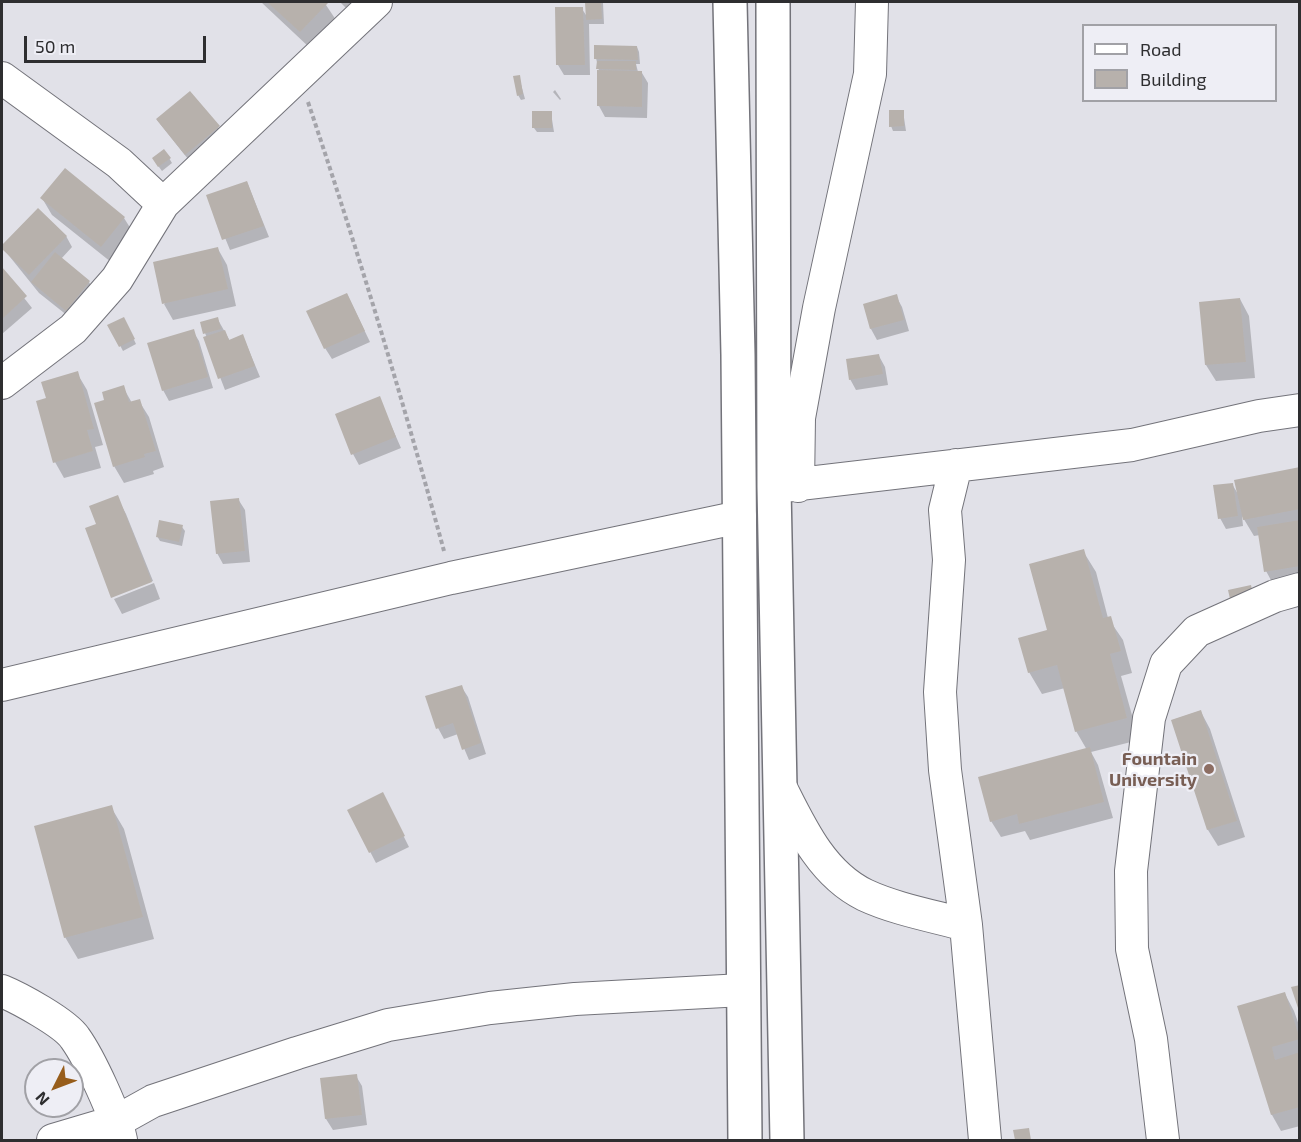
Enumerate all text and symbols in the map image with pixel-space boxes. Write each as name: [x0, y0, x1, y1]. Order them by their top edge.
scale bar: [27, 24, 208, 62]
legend: [1082, 24, 1277, 102]
text: 50 m: [35, 35, 75, 57]
text: Road: [1140, 38, 1181, 60]
text: Building: [1140, 68, 1207, 90]
place label: Fountain University: [1109, 748, 1197, 790]
marker: Fountain University: [1202, 762, 1216, 776]
north arrow: [24, 1058, 84, 1118]
text: N: [31, 1088, 53, 1110]

